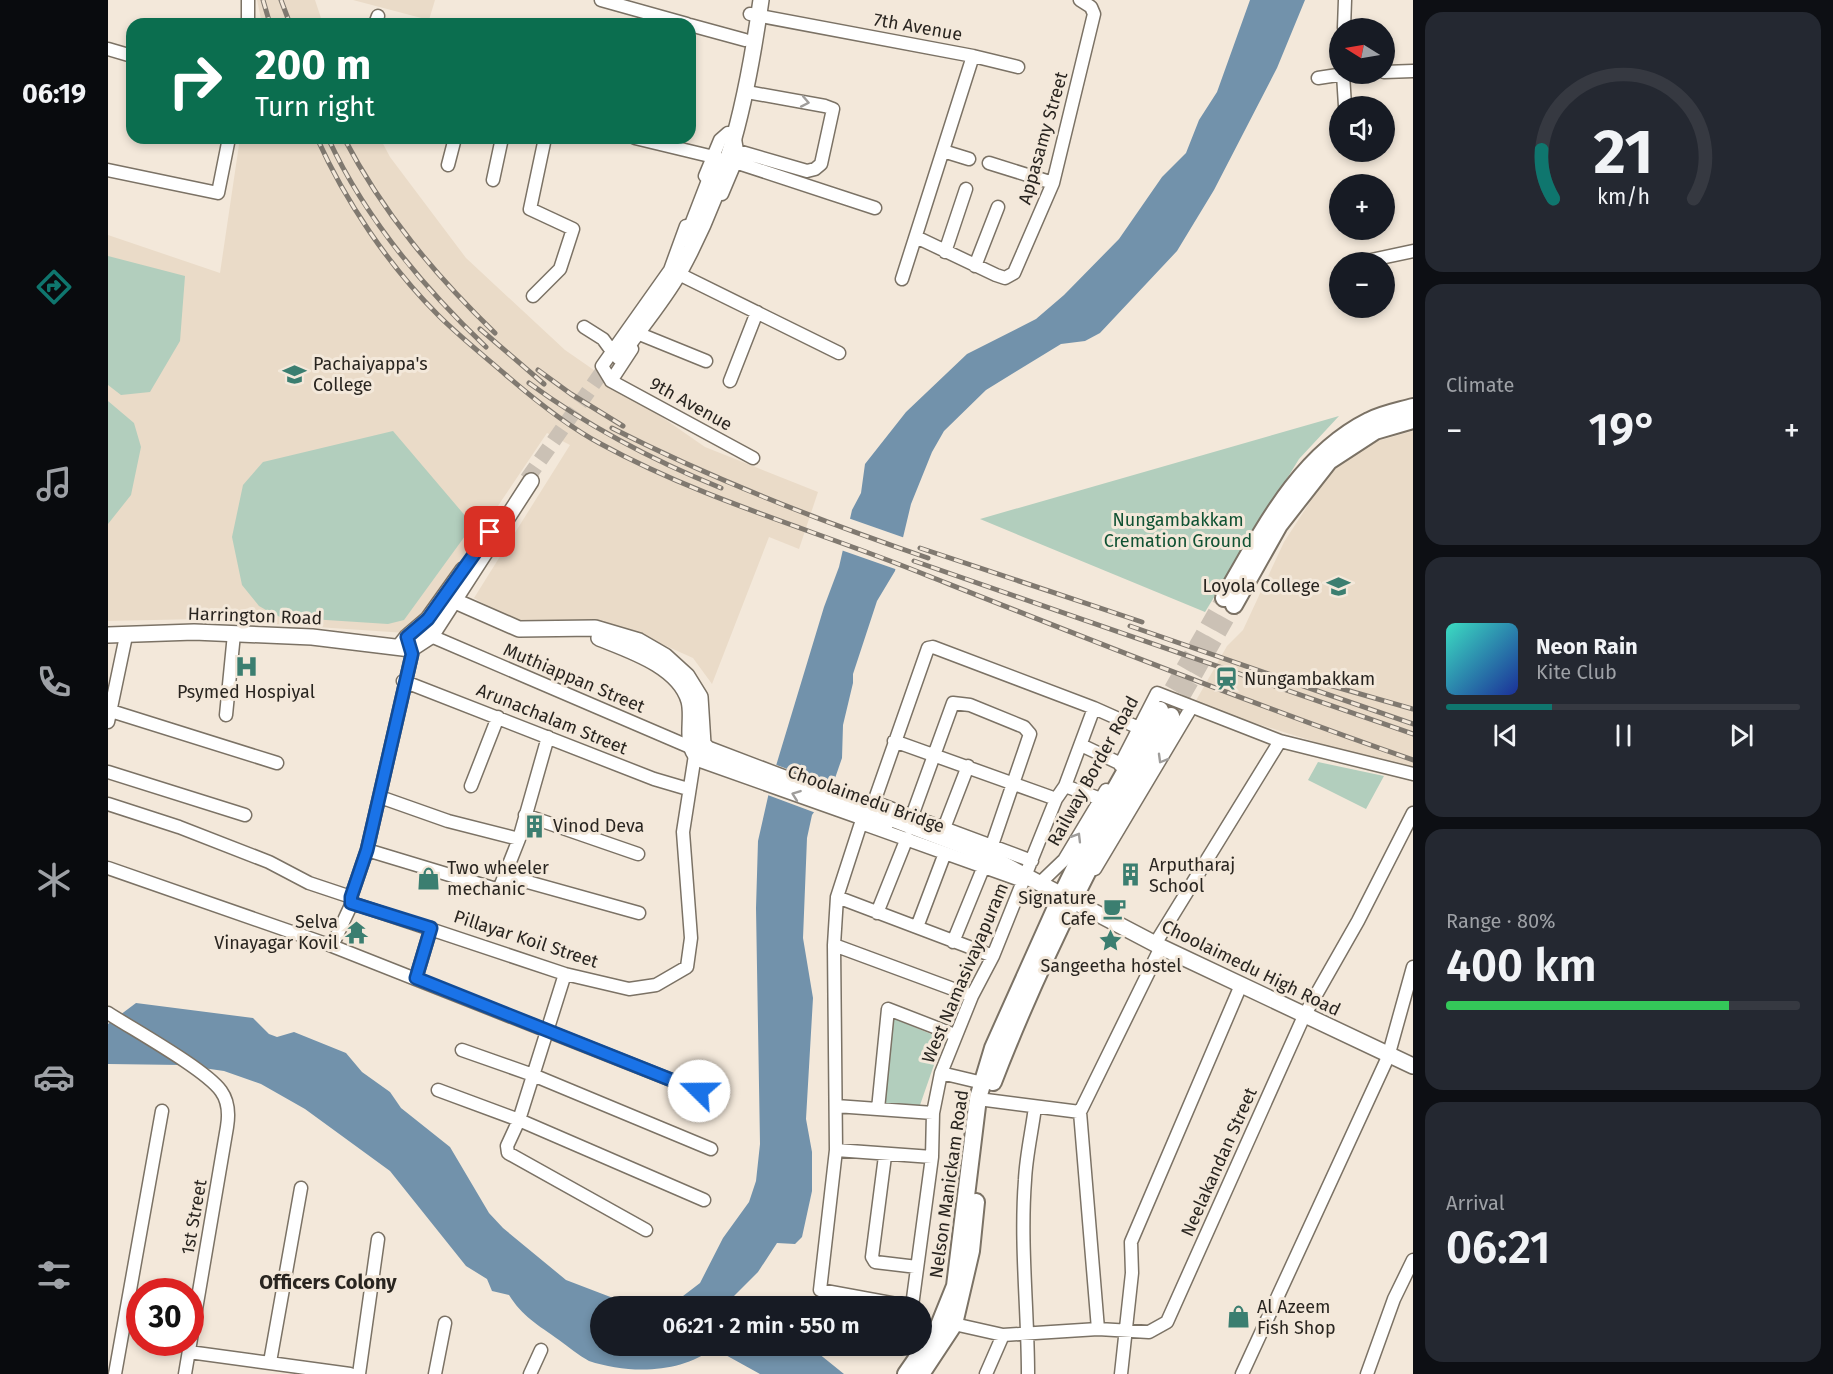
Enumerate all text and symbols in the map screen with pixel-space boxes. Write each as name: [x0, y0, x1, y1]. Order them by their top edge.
street label: 7th Avenue: [872, 8, 964, 46]
north arrow: [1329, 18, 1395, 84]
map controls: [1329, 18, 1395, 318]
text: 200 m: [255, 40, 371, 90]
icon: right: [156, 42, 234, 120]
street label: Appasamy Street: [1014, 69, 1073, 207]
text: 06:19: [22, 78, 86, 110]
text: Turn right: [255, 91, 375, 123]
one-way arrow: [799, 95, 809, 108]
button: sound: [1329, 96, 1395, 162]
text: 21: [1593, 115, 1653, 190]
button: +: [1329, 174, 1395, 240]
text: km/h: [1596, 185, 1650, 211]
button: −: [1329, 252, 1395, 318]
icon: directions: [33, 266, 75, 308]
place label: Pachaiyappa's College: [313, 353, 428, 396]
school or university icon: Pachaiyappa's College: [282, 361, 308, 387]
street label: 9th Avenue: [646, 372, 736, 436]
text: Climate: [1446, 373, 1514, 397]
text: 19°: [1589, 403, 1657, 457]
text: −: [1446, 411, 1463, 451]
text: +: [1784, 411, 1800, 451]
icon: music: [33, 463, 75, 505]
pin: [464, 506, 515, 557]
park label: Nungambakkam Cremation Ground: [1104, 509, 1252, 552]
icon: arrive: [473, 515, 506, 548]
school or university icon: Loyola College: [1325, 573, 1351, 599]
place label: Loyola College: [1203, 575, 1320, 597]
street label: Harrington Road: [187, 603, 323, 629]
text: Neon Rain: [1536, 633, 1638, 660]
street label: Muthiappan Street: [500, 638, 649, 718]
hospital icon: Psymed Hospiyal: [233, 653, 259, 679]
text: Kite Club: [1536, 660, 1617, 684]
icon: phone: [33, 661, 75, 703]
station icon: Nungambakkam: [1213, 666, 1239, 692]
place label: Nungambakkam: [1244, 668, 1375, 690]
street label: Arunachalam Street: [473, 679, 631, 760]
place label: Psymed Hospiyal: [177, 681, 315, 703]
street label: Railway Border Road: [1043, 692, 1143, 850]
icon: previous: [1489, 719, 1522, 752]
icon: pause: [1607, 719, 1640, 752]
icon: next: [1725, 719, 1758, 752]
one-way arrow: [1157, 753, 1169, 763]
street label: Choolaimedu Bridge: [785, 760, 947, 838]
one-way arrow: [791, 790, 802, 802]
building icon: Vinod Deva: [522, 813, 548, 839]
place label: Vinod Deva: [553, 815, 644, 837]
one-way arrow: [1070, 833, 1082, 843]
place label: Arputharaj School: [1149, 854, 1235, 897]
place label: Two wheeler mechanic: [447, 857, 549, 900]
icon: climate: [33, 859, 75, 901]
building icon: Arputharaj School: [1118, 862, 1144, 888]
shop icon: Two wheeler mechanic: [416, 865, 442, 891]
street label: West Namasivayapuram: [917, 879, 1013, 1067]
place label: Signature Cafe: [1018, 887, 1096, 930]
cafe icon: Signature Cafe: [1101, 895, 1127, 921]
street label: Pillayar Koil Street: [451, 905, 601, 973]
text: Range · 80%: [1446, 909, 1556, 933]
place label: Selva Vinayagar Kovil: [214, 911, 338, 954]
street label: Choolaimedu High Road: [1158, 915, 1344, 1021]
temple icon: Selva Vinayagar Kovil: [343, 919, 369, 945]
place icon: Sangeetha hostel: [1098, 927, 1124, 953]
text: 400 km: [1446, 939, 1597, 993]
place label: Sangeetha hostel: [1040, 955, 1182, 977]
icon: car: [33, 1056, 75, 1098]
position arrow: [667, 1059, 731, 1123]
street label: Neelakandan Street: [1176, 1084, 1262, 1240]
street label: Nelson Manickam Road: [925, 1088, 973, 1280]
street label: 1st Street: [177, 1177, 212, 1256]
text: Arrival: [1446, 1191, 1505, 1215]
text: 06:21: [1446, 1221, 1550, 1275]
icon: filters: [33, 1254, 75, 1296]
district label: Officers Colony: [259, 1270, 397, 1294]
speed limit sign: 30: [126, 1278, 204, 1356]
place label: Al Azeem Fish Shop: [1257, 1296, 1336, 1339]
shop icon: Al Azeem Fish Shop: [1226, 1304, 1252, 1330]
text: 06:21 · 2 min · 550 m: [662, 1312, 860, 1339]

